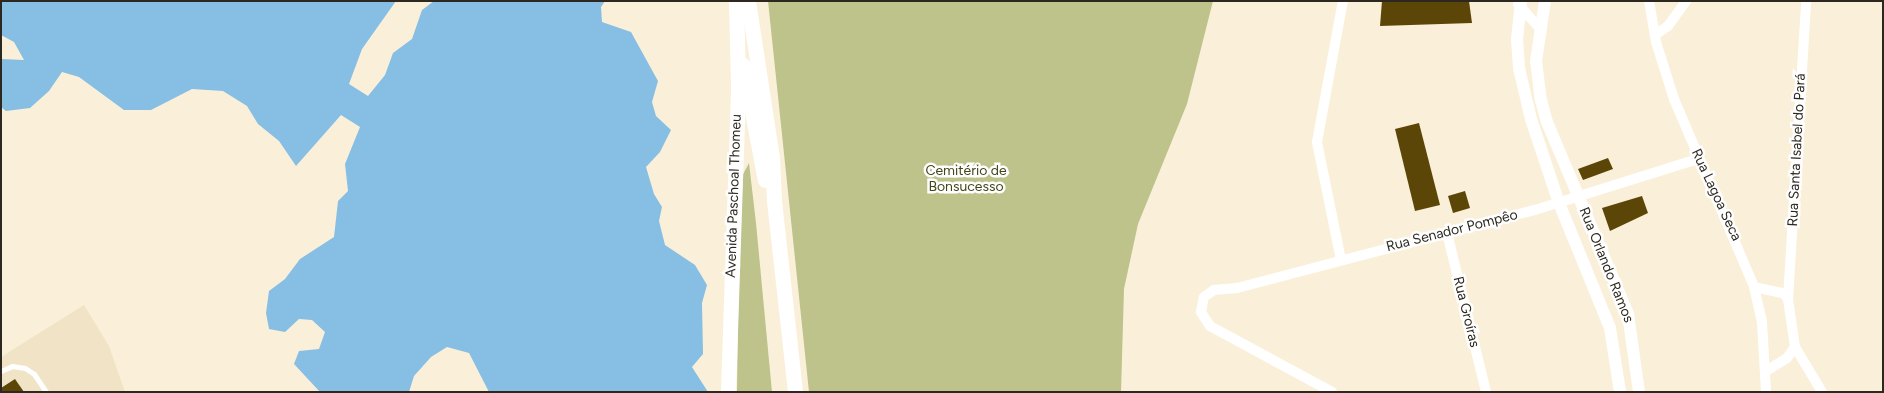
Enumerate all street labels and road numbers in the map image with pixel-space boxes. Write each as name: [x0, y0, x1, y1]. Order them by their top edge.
street label: Rua Santa Isabel do Pará: [1785, 73, 1809, 227]
street label: Avenida Paschoal Thomeu: [723, 114, 745, 278]
street label: Rua Lagoa Seca: [1687, 146, 1745, 244]
street label: Rua Orlando Ramos: [1575, 205, 1637, 325]
street label: Rua Senador Pompêo: [1385, 207, 1519, 255]
street label: Rua Groíras: [1449, 275, 1483, 349]

